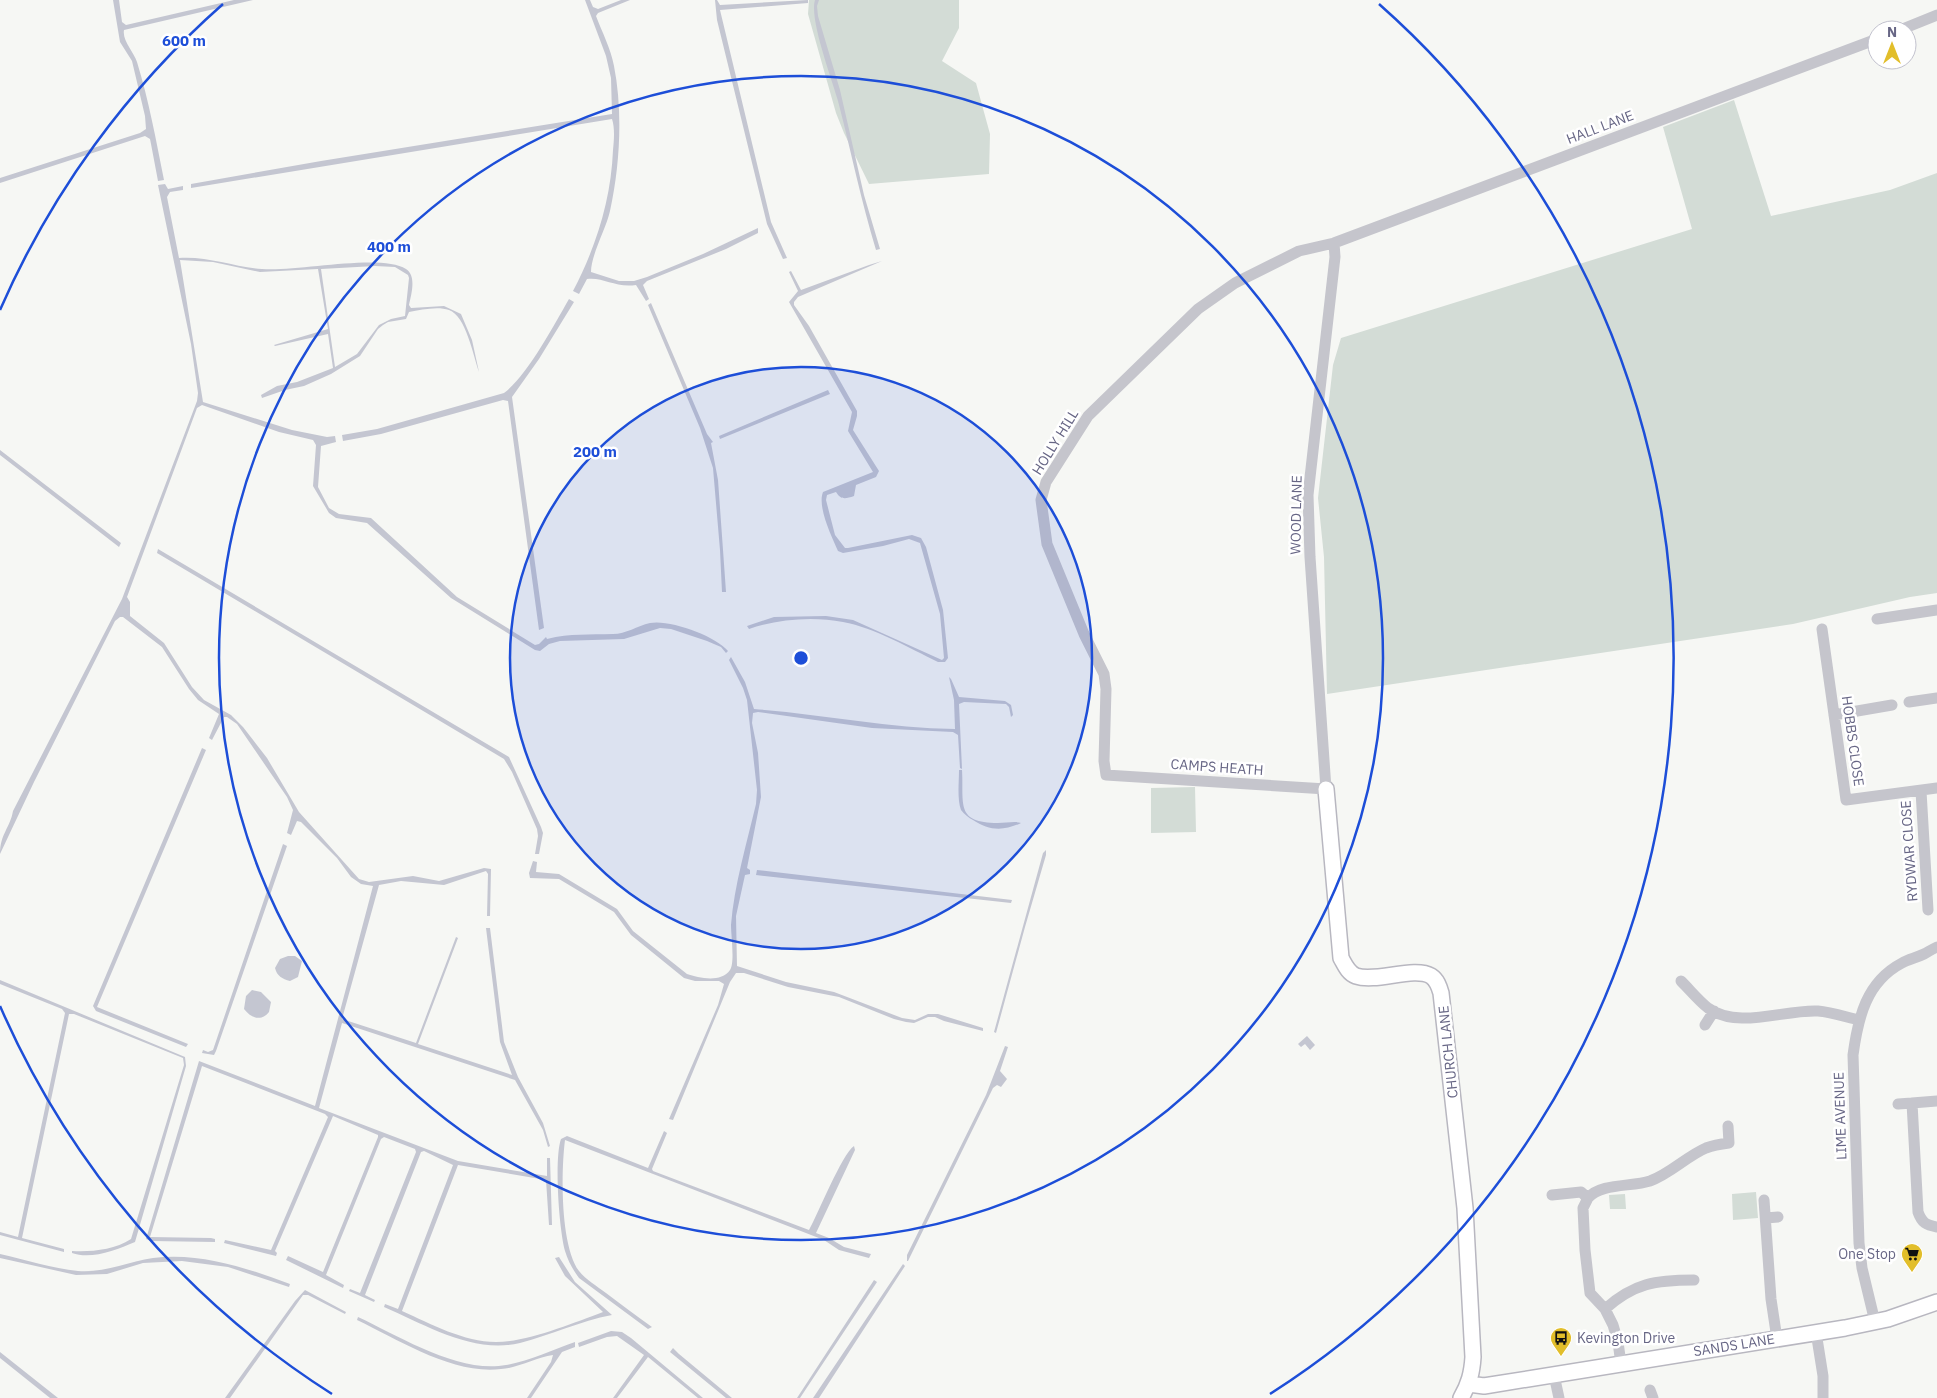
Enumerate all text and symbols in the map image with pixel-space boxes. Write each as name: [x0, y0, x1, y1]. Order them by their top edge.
north arrow: [1867, 20, 1917, 70]
text: N: [1887, 23, 1897, 41]
text: 600 m: [162, 31, 206, 50]
street label: HALL LANE: [1564, 106, 1636, 148]
text: 400 m: [367, 237, 411, 256]
street label: HOLLY HILL: [1028, 406, 1082, 478]
text: 200 m: [573, 442, 617, 461]
street label: WOOD LANE: [1286, 475, 1306, 555]
centre of rings: [792, 649, 810, 667]
street label: HOBBS CLOSE: [1838, 695, 1868, 787]
street label: CAMPS HEATH: [1170, 755, 1264, 779]
street label: RYDWAR CLOSE: [1896, 800, 1922, 902]
street label: CHURCH LANE: [1434, 1005, 1462, 1099]
street label: LIME AVENUE: [1829, 1072, 1851, 1160]
supermarket icon: One Stop: [1900, 1242, 1924, 1273]
place label: One Stop: [1838, 1245, 1896, 1263]
bus stop icon: Kevington Drive: [1549, 1326, 1573, 1357]
place label: Kevington Drive: [1577, 1329, 1676, 1347]
street label: SANDS LANE: [1692, 1330, 1776, 1360]

